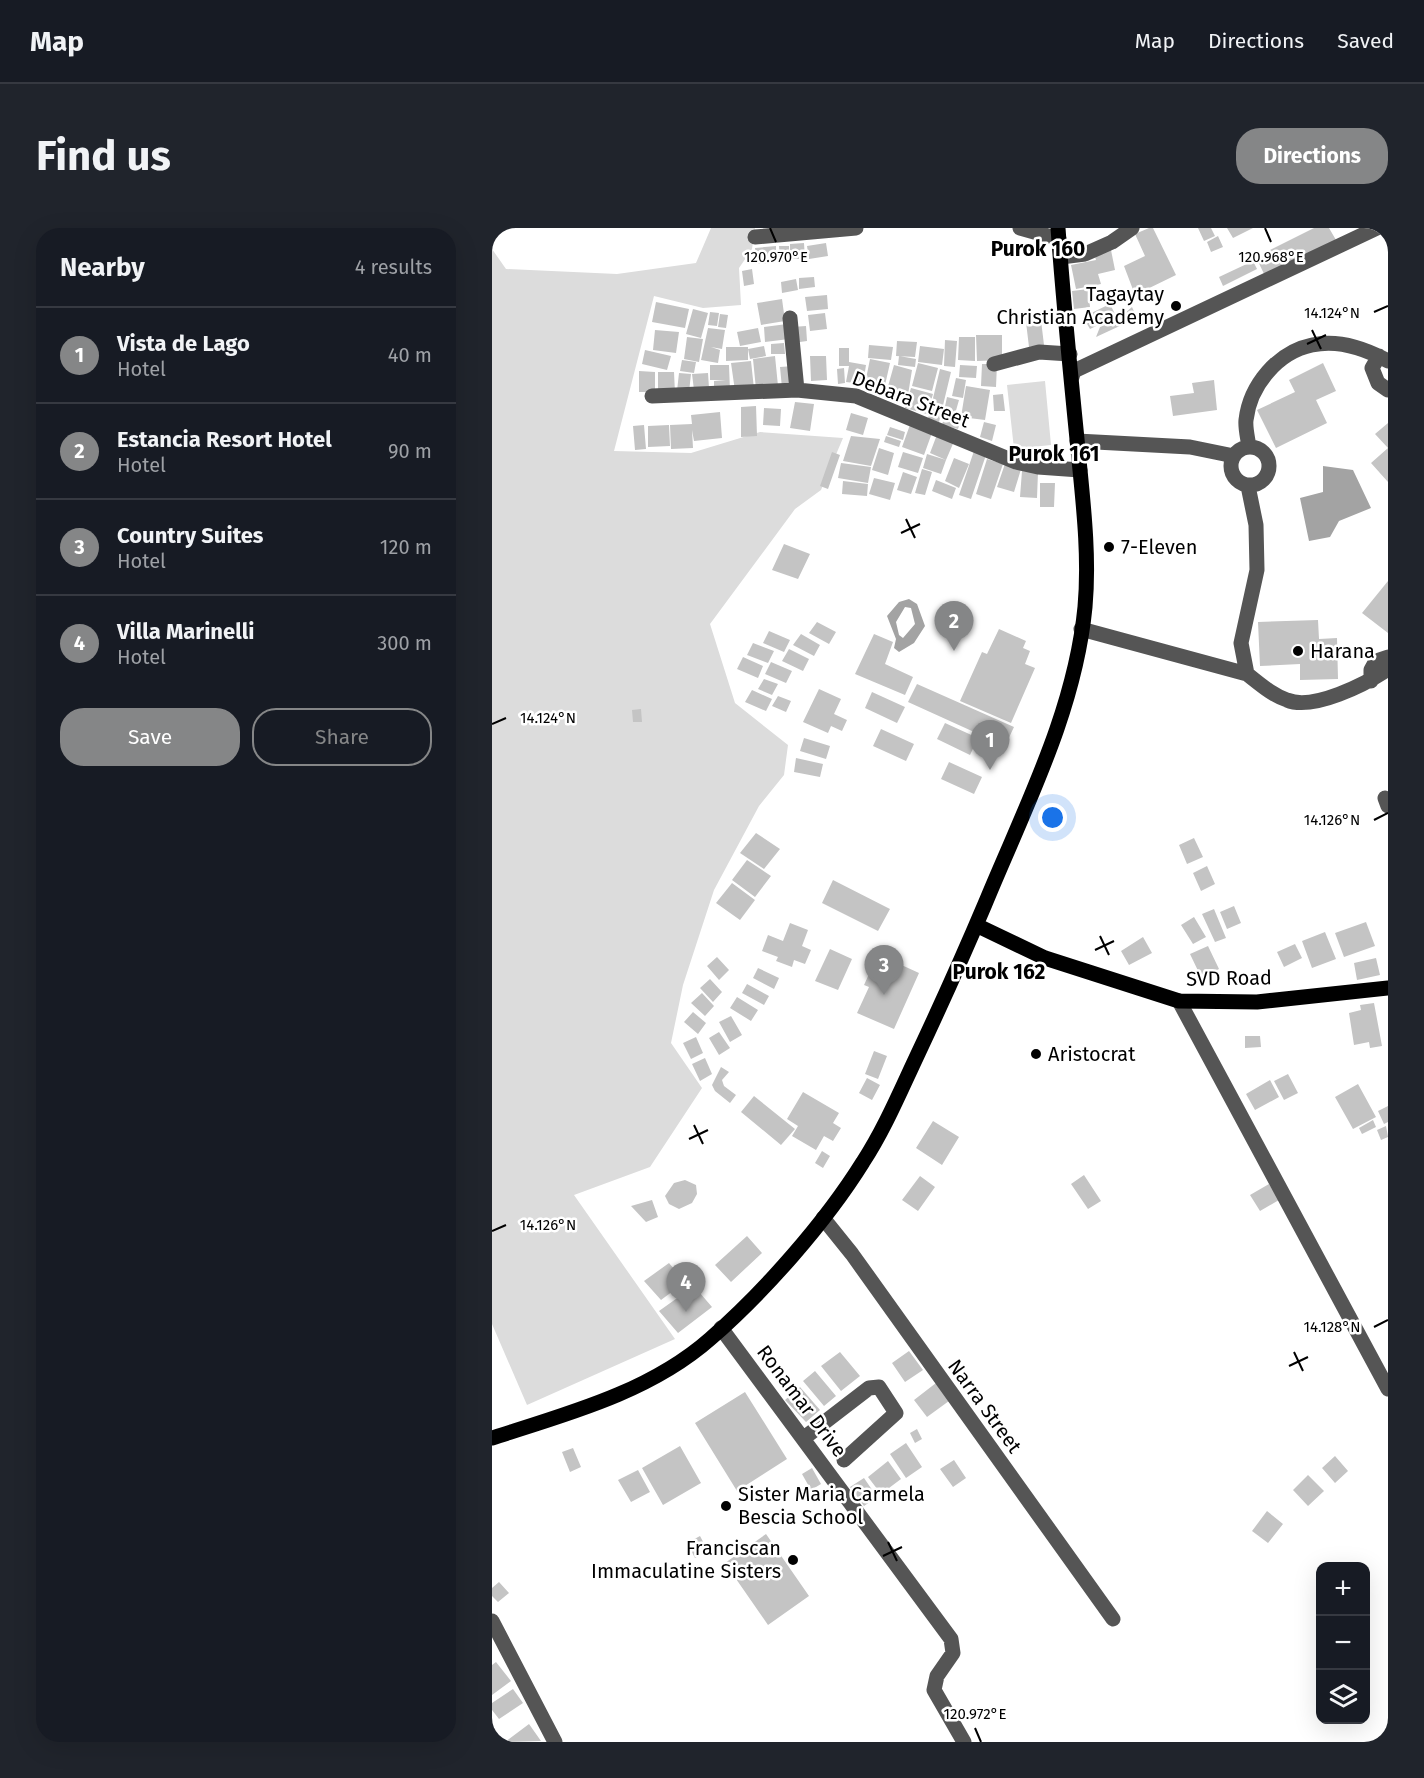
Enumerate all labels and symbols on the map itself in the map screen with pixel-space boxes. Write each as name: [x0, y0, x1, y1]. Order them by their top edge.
district label: Purok 160: [991, 236, 1085, 262]
text: 120.970°E: [744, 248, 808, 266]
text: 120.968°E: [1238, 248, 1304, 266]
place label: Tagaytay Christian Academy: [996, 282, 1164, 329]
marker: Tagaytay Christian Academy: [1169, 299, 1183, 313]
text: 14.124°N: [1304, 304, 1360, 322]
street label: Debara Street: [849, 366, 974, 433]
district label: Purok 161: [1009, 441, 1099, 467]
place label: 7-Eleven: [1121, 535, 1197, 559]
marker: 7-Eleven: [1102, 540, 1116, 554]
pin: 2: [934, 602, 974, 651]
place label: Harana: [1310, 639, 1375, 663]
marker: Harana: [1291, 644, 1305, 658]
text: 14.124°N: [520, 709, 576, 727]
pin: 1: [970, 720, 1010, 770]
your location: [1038, 803, 1067, 832]
text: 14.126°N: [1304, 811, 1360, 829]
pin: 3: [864, 946, 904, 995]
district label: Purok 162: [953, 959, 1046, 985]
street label: SVD Road: [1186, 965, 1272, 991]
place label: Aristocrat: [1048, 1042, 1136, 1066]
marker: Aristocrat: [1029, 1047, 1043, 1061]
text: 14.126°N: [520, 1216, 576, 1234]
pin: 4: [666, 1262, 706, 1312]
text: 14.128°N: [1304, 1318, 1360, 1336]
street label: Ronamar Drive: [752, 1340, 852, 1462]
street label: Narra Street: [943, 1355, 1027, 1458]
place label: Sister Maria Carmela Bescia School: [738, 1482, 925, 1529]
marker: Sister Maria Carmela Bescia School: [719, 1499, 733, 1513]
place label: Franciscan Immaculatine Sisters: [591, 1536, 781, 1583]
marker: Franciscan Immaculatine Sisters: [786, 1553, 800, 1567]
text: 120.972°E: [944, 1705, 1006, 1723]

